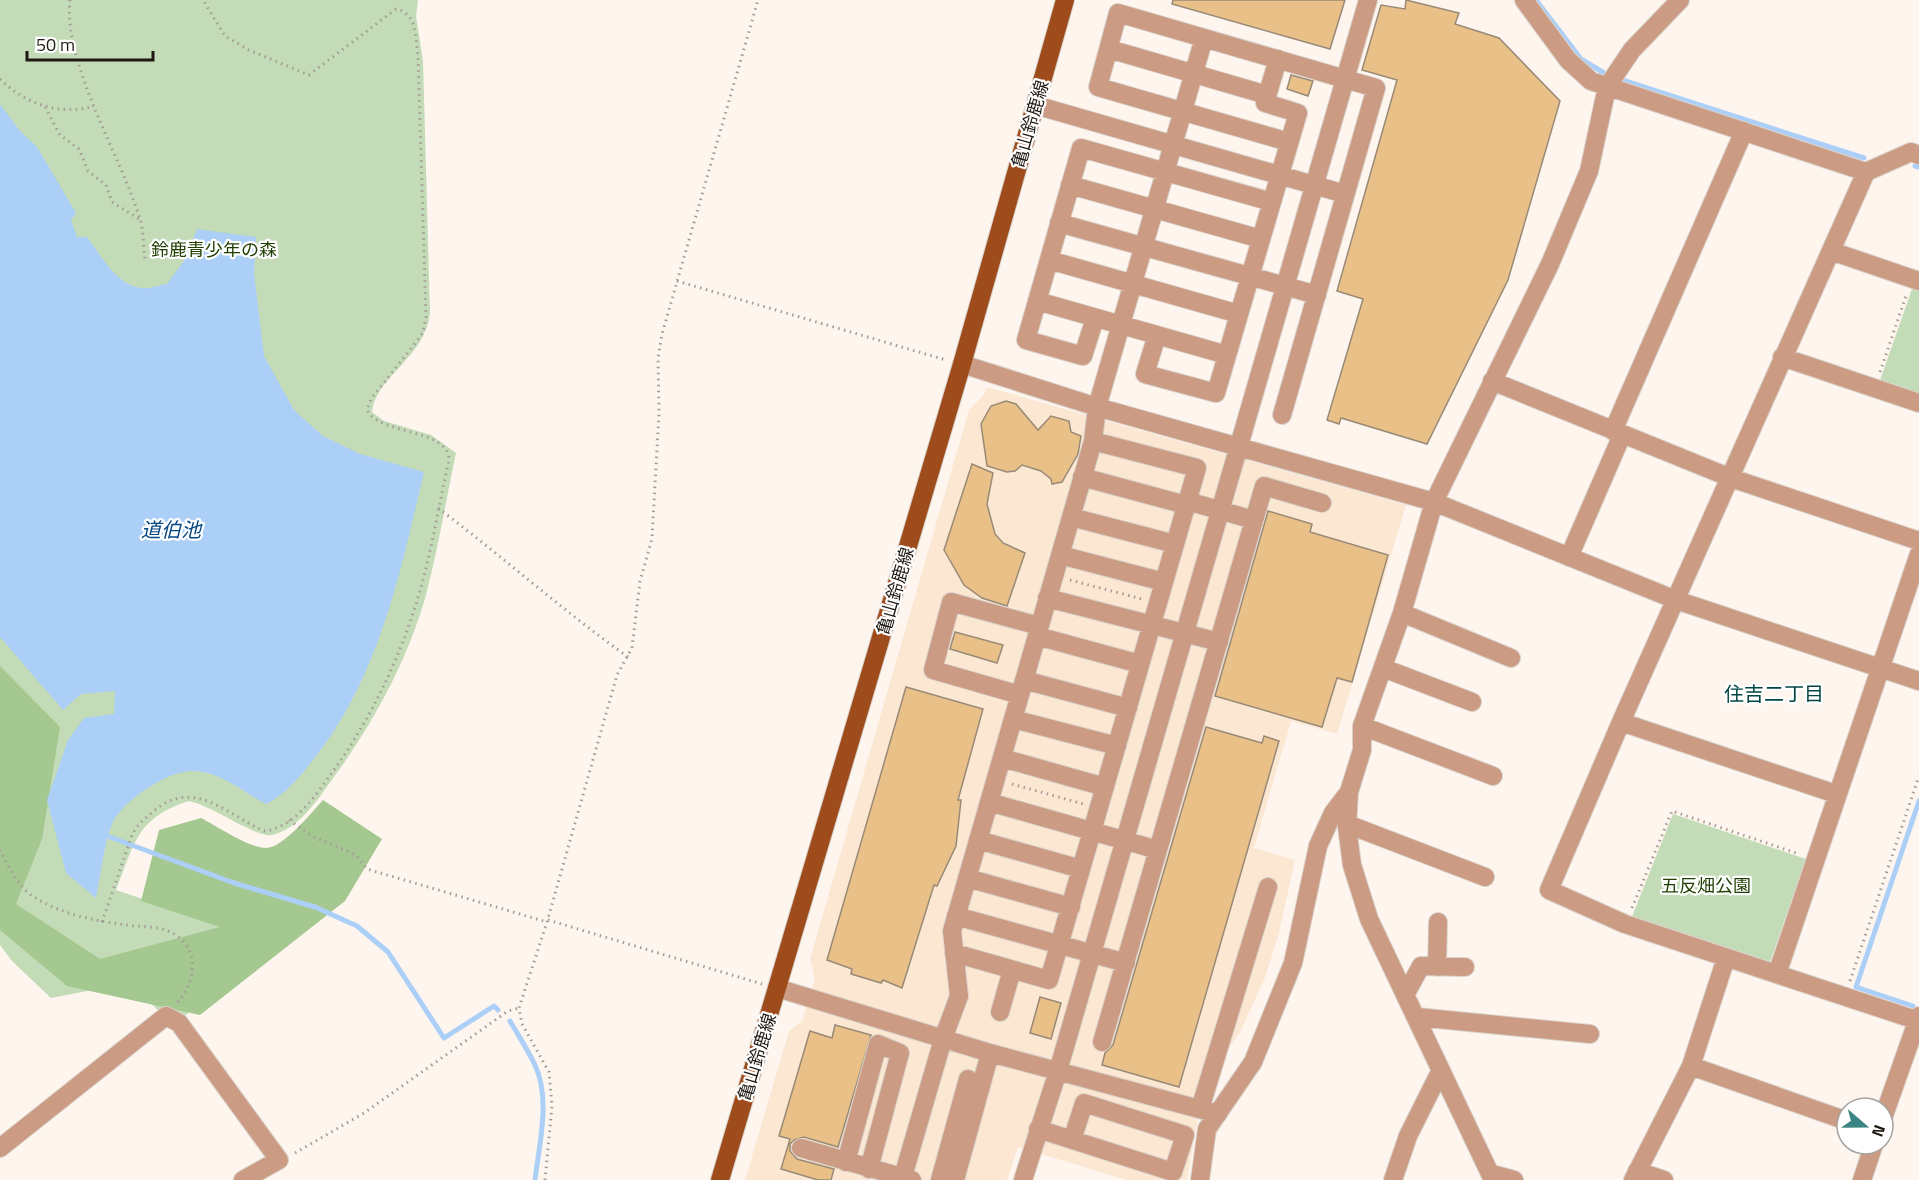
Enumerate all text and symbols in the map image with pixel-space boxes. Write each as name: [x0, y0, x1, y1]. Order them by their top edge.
scale bar: [27, 24, 153, 62]
text: 50 m: [36, 31, 75, 58]
street label: 亀山鈴鹿線: [1005, 77, 1055, 171]
park label: 鈴鹿青少年の森: [151, 236, 277, 263]
water label: 道伯池: [141, 514, 203, 545]
street label: 亀山鈴鹿線: [870, 544, 920, 638]
district label: 住吉二丁目: [1724, 678, 1824, 709]
park label: 五反畑公園: [1661, 872, 1751, 899]
street label: 亀山鈴鹿線: [731, 1010, 783, 1104]
north arrow: [1835, 1096, 1895, 1156]
text: N: [1866, 1122, 1892, 1140]

